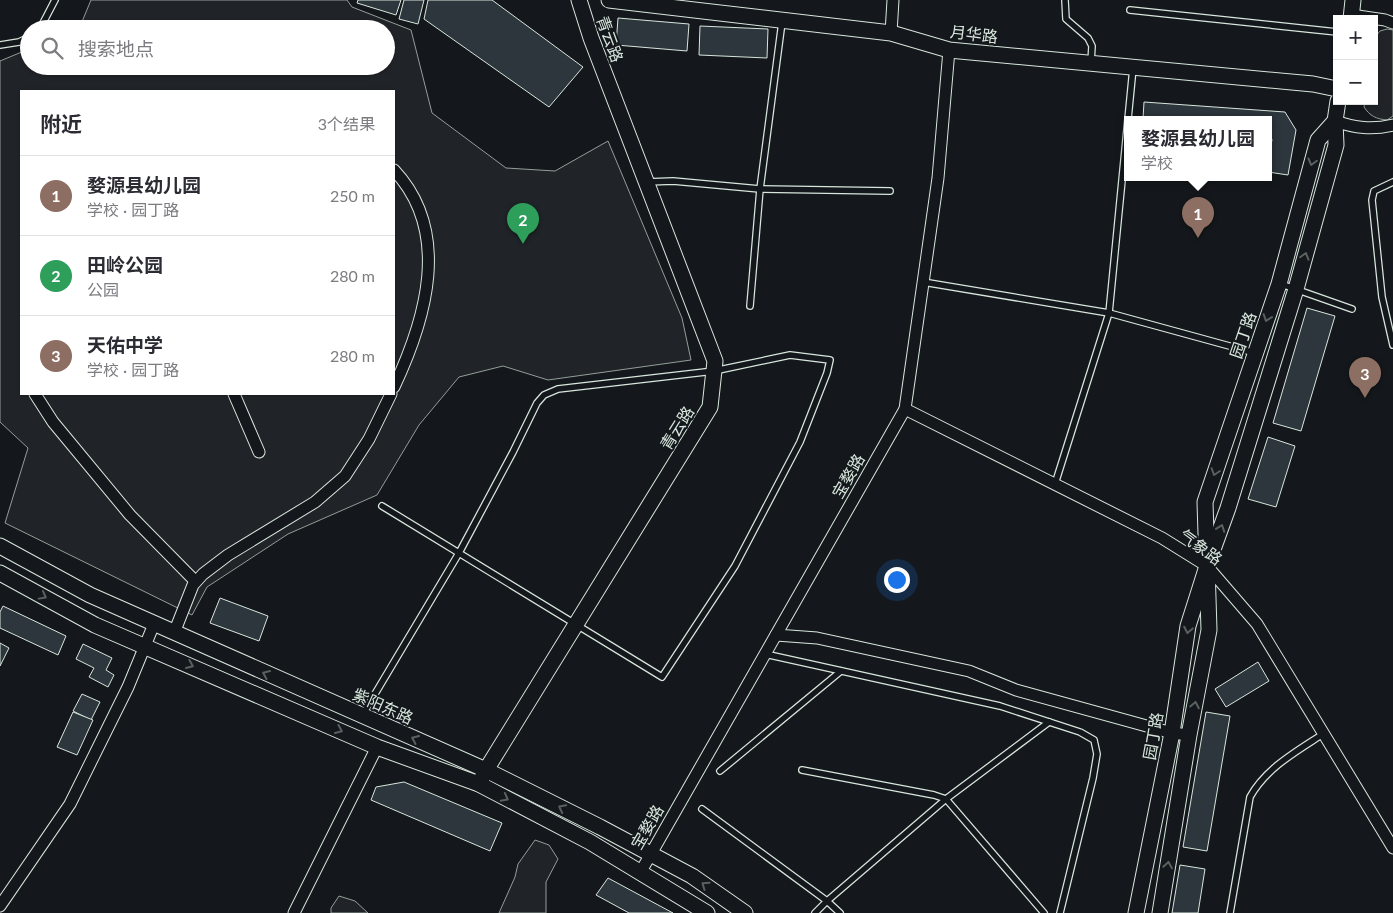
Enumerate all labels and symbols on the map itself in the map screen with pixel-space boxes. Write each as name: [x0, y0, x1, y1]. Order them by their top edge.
street label: 青云路: [593, 13, 628, 65]
street label: 月华路: [949, 21, 999, 46]
one-way arrow: [1308, 158, 1318, 166]
pin: 1: [1182, 197, 1214, 238]
pin: 2: [507, 203, 539, 244]
one-way arrow: [1300, 253, 1310, 261]
street label: 园丁路: [1226, 309, 1259, 361]
one-way arrow: [1263, 314, 1273, 322]
pin: 3: [1349, 357, 1381, 398]
street label: 青云路: [656, 402, 697, 453]
street label: 宝婺路: [827, 450, 868, 501]
one-way arrow: [1211, 468, 1221, 476]
street label: 气象路: [1176, 525, 1226, 568]
one-way arrow: [1215, 525, 1225, 533]
your location: [884, 567, 910, 593]
one-way arrow: [37, 590, 46, 600]
one-way arrow: [1183, 626, 1193, 635]
one-way arrow: [185, 659, 194, 670]
one-way arrow: [262, 669, 271, 680]
street label: 紫阳东路: [350, 684, 416, 727]
one-way arrow: [1189, 700, 1199, 709]
street label: 园丁路: [1139, 711, 1166, 761]
one-way arrow: [334, 723, 343, 734]
one-way arrow: [411, 735, 420, 746]
one-way arrow: [500, 792, 509, 802]
street label: 宝婺路: [626, 801, 667, 852]
one-way arrow: [558, 804, 567, 814]
one-way arrow: [1162, 861, 1172, 869]
one-way arrow: [701, 882, 711, 891]

